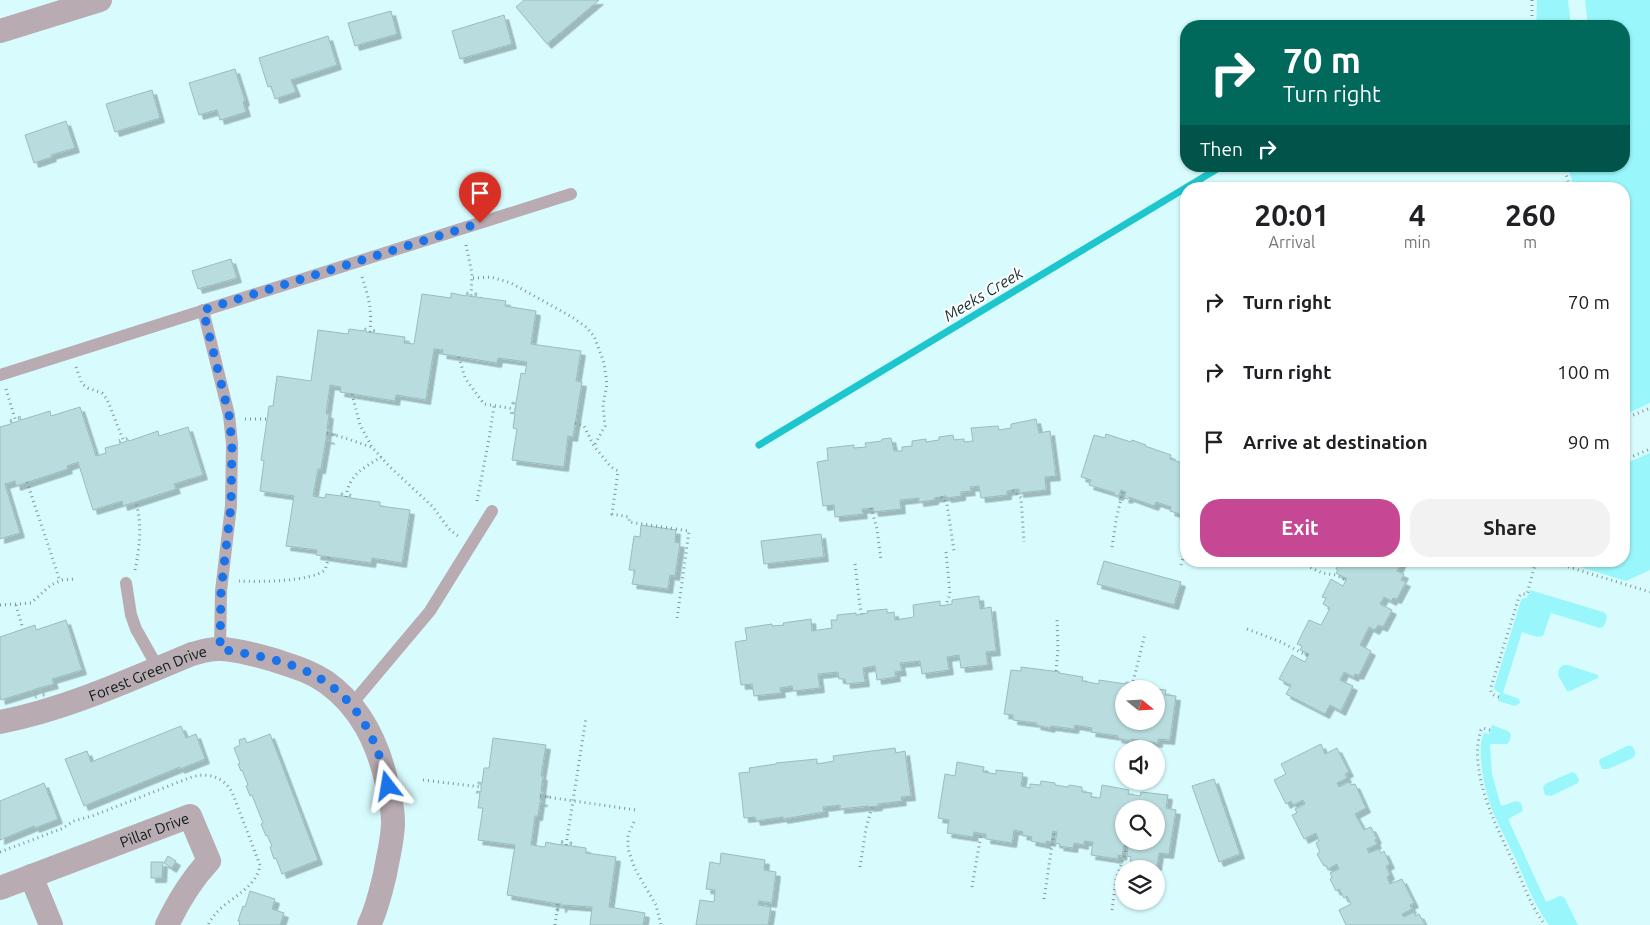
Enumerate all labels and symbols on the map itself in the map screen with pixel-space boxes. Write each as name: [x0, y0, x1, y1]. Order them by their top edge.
pin: [459, 172, 501, 223]
water label: Meeks Creek: [940, 263, 1026, 325]
street label: Forest Green Drive: [86, 642, 209, 704]
north arrow: [1115, 680, 1165, 730]
position arrow: [361, 759, 413, 811]
street label: Pillar Drive: [117, 809, 191, 850]

